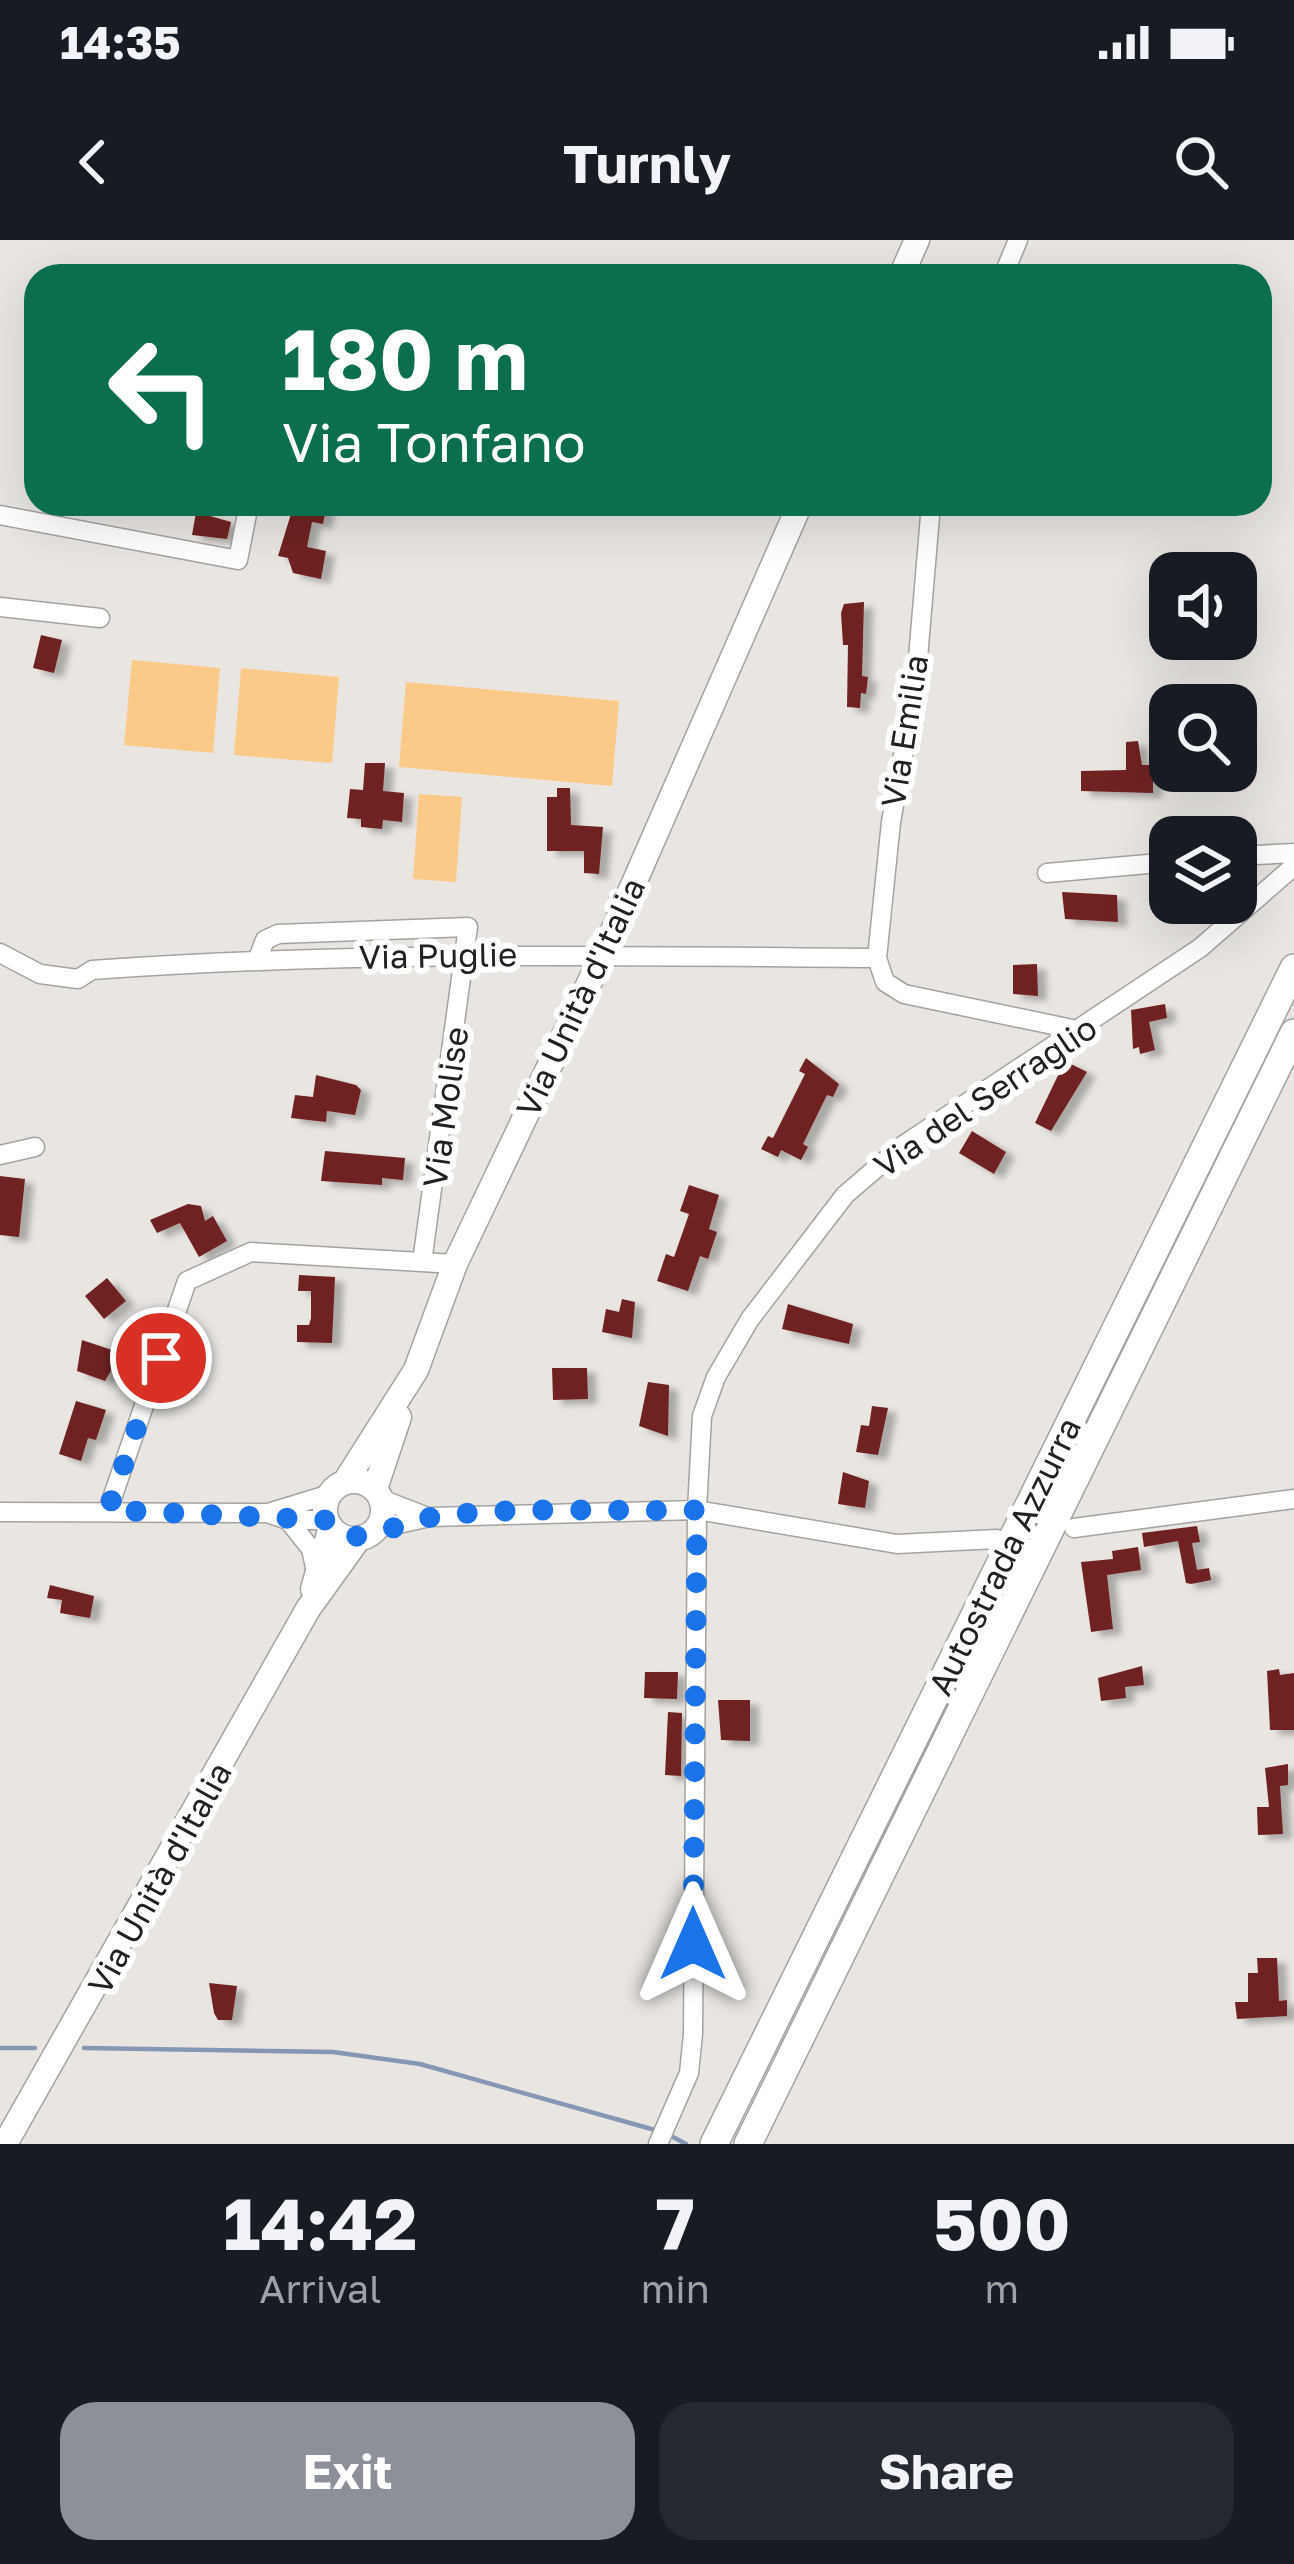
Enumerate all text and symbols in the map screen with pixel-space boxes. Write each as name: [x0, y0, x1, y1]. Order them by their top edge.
text: 14:35: [60, 15, 181, 69]
icon: back: [60, 129, 126, 195]
icon: search: [1168, 129, 1234, 195]
text: Turnly: [563, 130, 731, 195]
text: 180 m: [282, 308, 528, 408]
icon: left: [84, 312, 240, 468]
text: Via Tonfano: [282, 409, 586, 474]
map controls: [1149, 552, 1257, 924]
button: sound: [1149, 552, 1257, 660]
street label: Via Emilia: [873, 652, 935, 810]
button: search: [1149, 684, 1257, 792]
button: layers: [1149, 816, 1257, 924]
street label: Via Unità d'Italia: [508, 871, 652, 1123]
street label: Via Puglie: [359, 934, 517, 976]
street label: Via del Serraglio: [866, 1007, 1104, 1185]
street label: Via Molise: [414, 1024, 476, 1190]
pin: [110, 1307, 212, 1409]
icon: arrive: [128, 1325, 194, 1391]
street label: Autostrada Azzurra: [920, 1411, 1088, 1701]
street label: Via Unità d'Italia: [79, 1755, 239, 2001]
position arrow: [630, 1881, 756, 2007]
text: 14:42: [223, 2179, 417, 2266]
text: 7: [656, 2179, 695, 2266]
text: 500: [933, 2179, 1071, 2266]
text: Arrival: [259, 2265, 381, 2312]
text: min: [641, 2265, 710, 2312]
text: m: [985, 2265, 1019, 2312]
button: Exit: [60, 2402, 635, 2540]
button: Share: [659, 2402, 1234, 2540]

